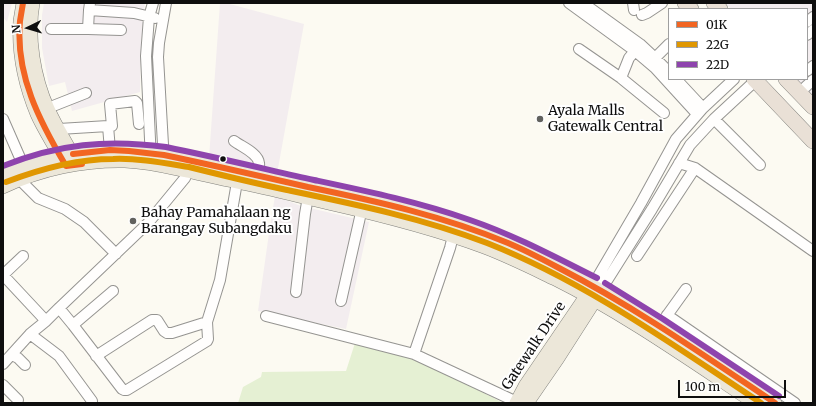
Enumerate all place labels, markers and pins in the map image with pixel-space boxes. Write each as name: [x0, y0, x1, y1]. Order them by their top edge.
place label: Ayala Malls Gatewalk Central: [548, 103, 663, 136]
marker: Ayala Malls Gatewalk Central: [535, 114, 545, 124]
unlabelled marker: [218, 154, 228, 164]
place label: Bahay Pamahalaan ng Barangay Subangdaku: [141, 205, 292, 238]
marker: Bahay Pamahalaan ng Barangay Subangdaku: [128, 216, 138, 226]

